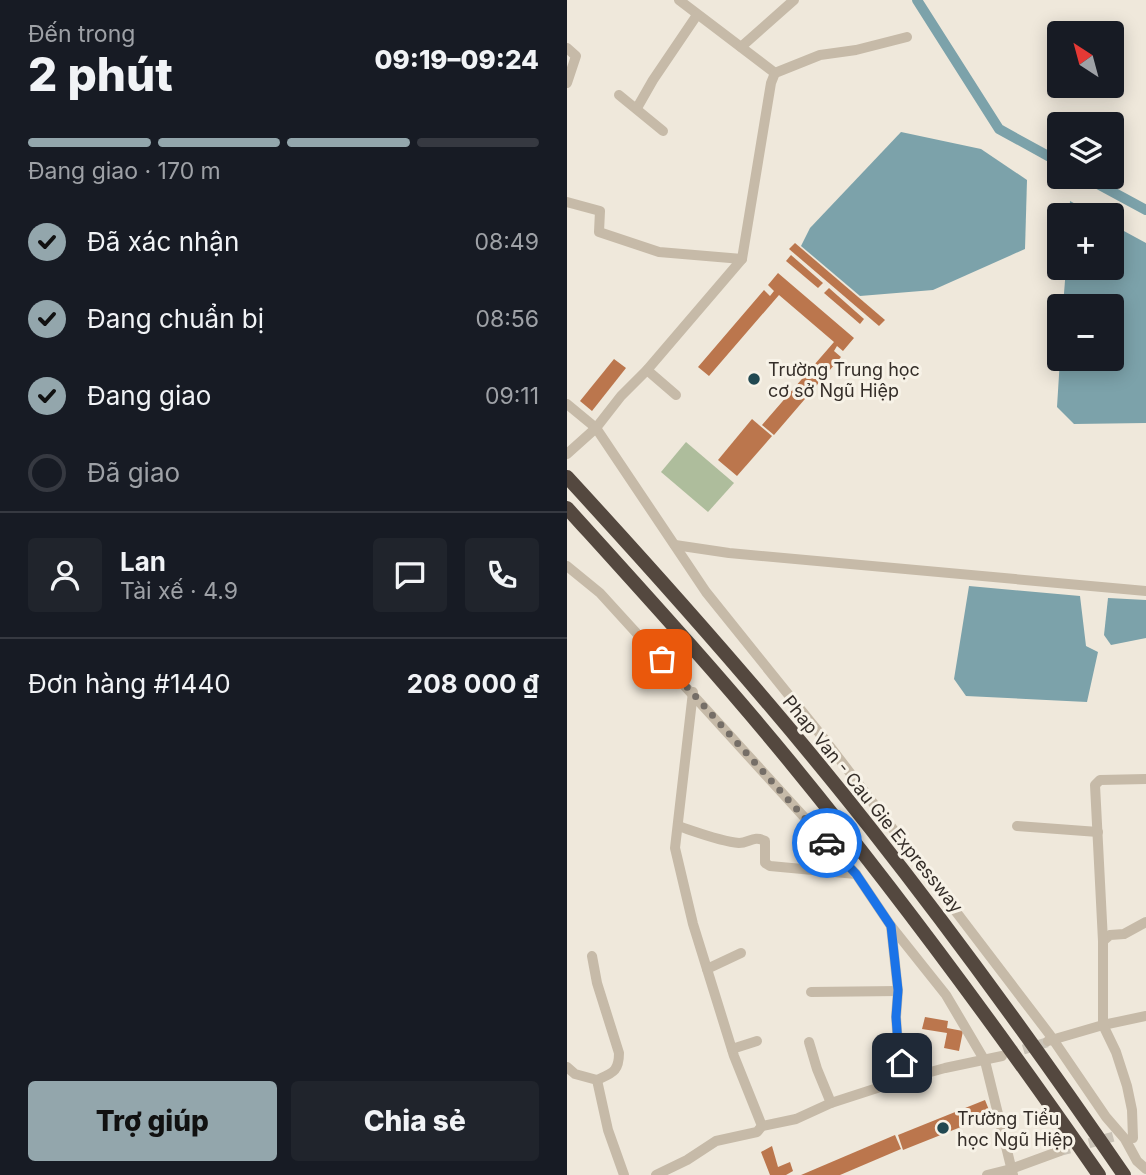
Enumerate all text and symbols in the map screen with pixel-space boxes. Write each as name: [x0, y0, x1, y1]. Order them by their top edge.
text: Đến trong: [28, 20, 135, 48]
north arrow: [1047, 21, 1123, 98]
map controls: [1047, 21, 1124, 371]
text: 09:19–09:24: [375, 44, 539, 75]
text: 2 phút: [28, 46, 173, 102]
button: layers: [1047, 112, 1124, 189]
text: Đang giao · 170 m: [28, 157, 221, 185]
button: +: [1047, 203, 1124, 280]
icon: check: [28, 223, 66, 261]
text: Đã xác nhận: [87, 226, 239, 257]
text: 08:49: [475, 228, 539, 256]
button: −: [1047, 294, 1124, 371]
icon: check: [28, 300, 66, 338]
text: Đang chuẩn bị: [87, 303, 264, 334]
text: 08:56: [475, 305, 539, 333]
place label: Trường Trung học cơ sở Ngũ Hiệp: [768, 359, 920, 401]
marker: Trường Trung học cơ sở Ngũ Hiệp: [746, 371, 762, 387]
icon: check: [28, 377, 66, 415]
text: Đang giao: [87, 380, 211, 411]
text: 09:11: [485, 382, 539, 410]
text: Đã giao: [87, 457, 180, 488]
button: person: [28, 538, 102, 612]
button: chat: [373, 538, 447, 612]
button: phone: [465, 538, 539, 612]
text: Lan: [120, 546, 166, 577]
text: Tài xế · 4.9: [120, 577, 238, 605]
pin: [632, 629, 692, 689]
icon: bag: [643, 640, 681, 678]
text: Đơn hàng #1440: [28, 668, 231, 699]
text: 208 000 ₫: [407, 668, 539, 699]
street label: Phap Van - Cau Gie Expressway: [779, 691, 967, 917]
courier: [792, 808, 862, 878]
icon: car: [808, 824, 846, 862]
pin: [872, 1033, 932, 1093]
icon: home: [883, 1044, 921, 1082]
button: Trợ giúp: [28, 1081, 277, 1161]
button: Chia sẻ: [291, 1081, 539, 1161]
place label: Trường Tiểu học Ngũ Hiệp: [957, 1108, 1073, 1150]
marker: Trường Tiểu học Ngũ Hiệp: [935, 1120, 951, 1136]

